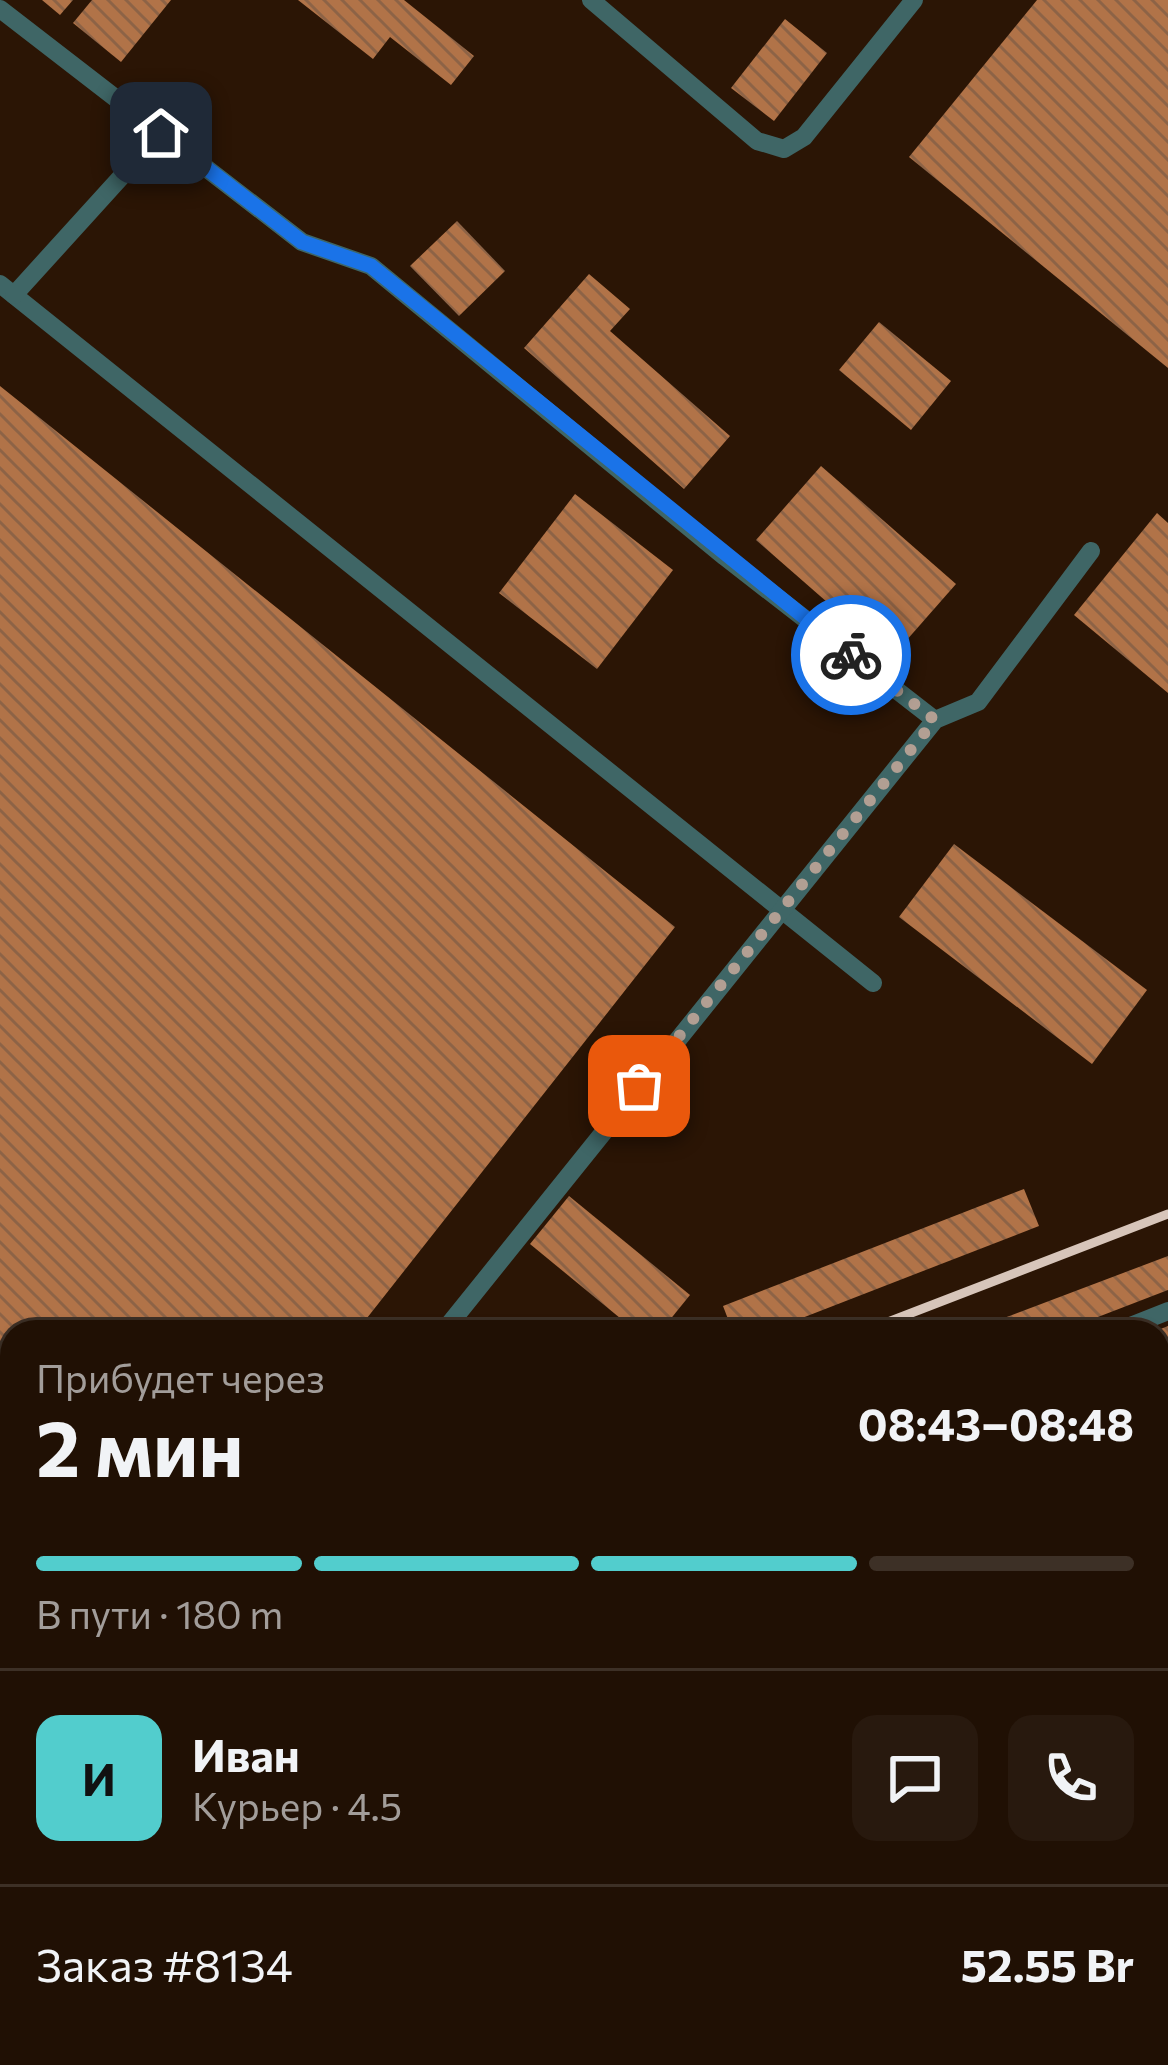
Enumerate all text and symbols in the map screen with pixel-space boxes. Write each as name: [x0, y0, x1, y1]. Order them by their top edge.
pin: [110, 82, 212, 184]
icon: home: [128, 100, 194, 166]
courier: [791, 595, 911, 715]
icon: bike: [818, 622, 884, 688]
pin: [588, 1035, 690, 1137]
icon: bag: [606, 1053, 672, 1119]
text: Прибудет через: [36, 1353, 325, 1401]
text: 08:43–08:48: [858, 1395, 1134, 1450]
text: 2 мин: [36, 1398, 244, 1493]
text: В пути · 180 m: [36, 1589, 283, 1637]
button: chat: [852, 1715, 978, 1841]
button: phone: [1008, 1715, 1134, 1841]
text: Иван: [192, 1726, 300, 1781]
text: И: [82, 1750, 116, 1805]
text: Курьер · 4.5: [192, 1781, 402, 1829]
text: Заказ #8134: [36, 1936, 293, 1991]
text: 52.55 Br: [961, 1936, 1134, 1991]

